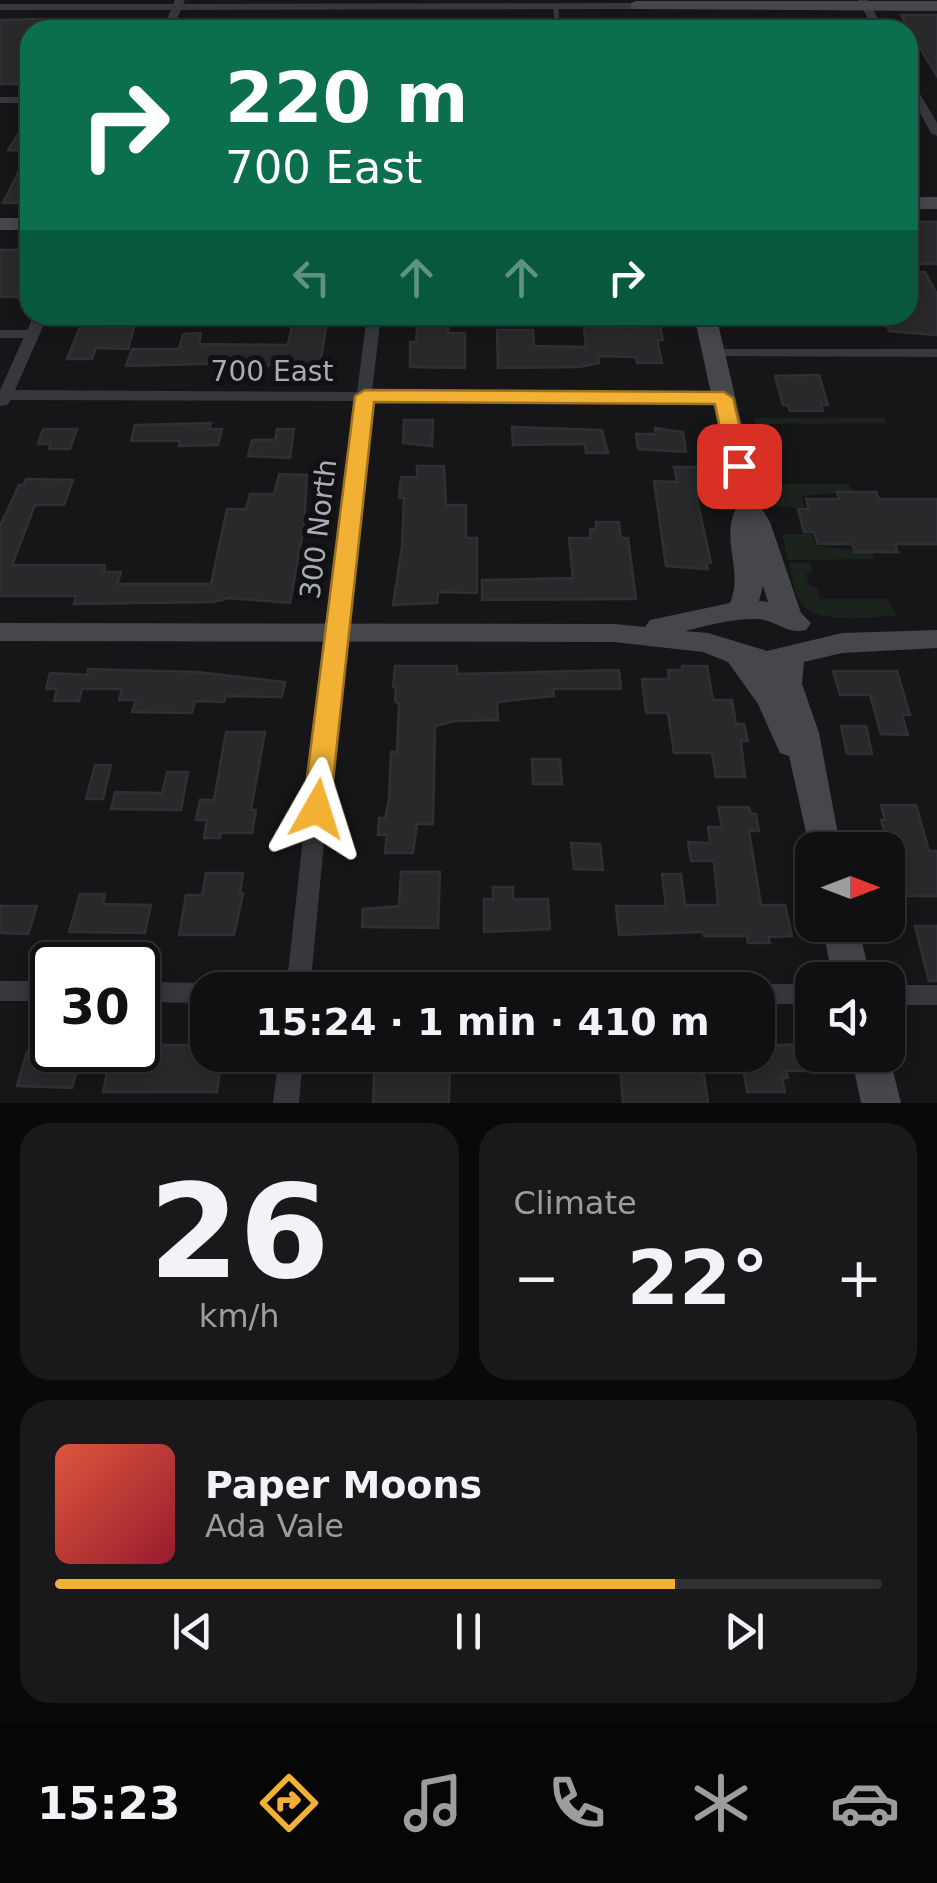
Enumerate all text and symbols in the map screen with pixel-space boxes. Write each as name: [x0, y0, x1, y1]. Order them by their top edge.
text: 220 m: [225, 57, 468, 139]
icon: right: [60, 60, 190, 190]
text: 700 East: [225, 141, 422, 194]
icon: left: [284, 250, 339, 305]
icon: ahead: [389, 250, 444, 305]
icon: ahead: [494, 250, 549, 305]
icon: right: [599, 250, 654, 305]
street label: 700 East: [211, 355, 333, 388]
pin: [697, 424, 782, 509]
icon: arrive: [712, 439, 767, 494]
street label: 300 North: [294, 457, 343, 601]
position arrow: [265, 757, 369, 861]
north arrow: [795, 832, 905, 942]
map controls: [795, 832, 905, 1072]
speed limit sign: 30: [30, 942, 160, 1072]
button: sound: [795, 962, 905, 1072]
text: 15:24 · 1 min · 410 m: [255, 1000, 710, 1044]
text: 26: [149, 1156, 330, 1308]
text: Climate: [514, 1184, 637, 1222]
text: 22°: [627, 1234, 769, 1322]
text: −: [514, 1246, 560, 1310]
text: +: [836, 1246, 882, 1310]
text: km/h: [199, 1297, 280, 1335]
text: Paper Moons: [205, 1463, 482, 1507]
text: Ada Vale: [205, 1507, 344, 1545]
icon: previous: [165, 1604, 220, 1659]
icon: pause: [441, 1604, 496, 1659]
icon: next: [717, 1604, 772, 1659]
icon: directions: [254, 1768, 324, 1838]
icon: music: [398, 1768, 468, 1838]
icon: phone: [542, 1768, 612, 1838]
icon: climate: [686, 1768, 756, 1838]
icon: car: [830, 1768, 900, 1838]
text: 15:23: [37, 1777, 180, 1830]

